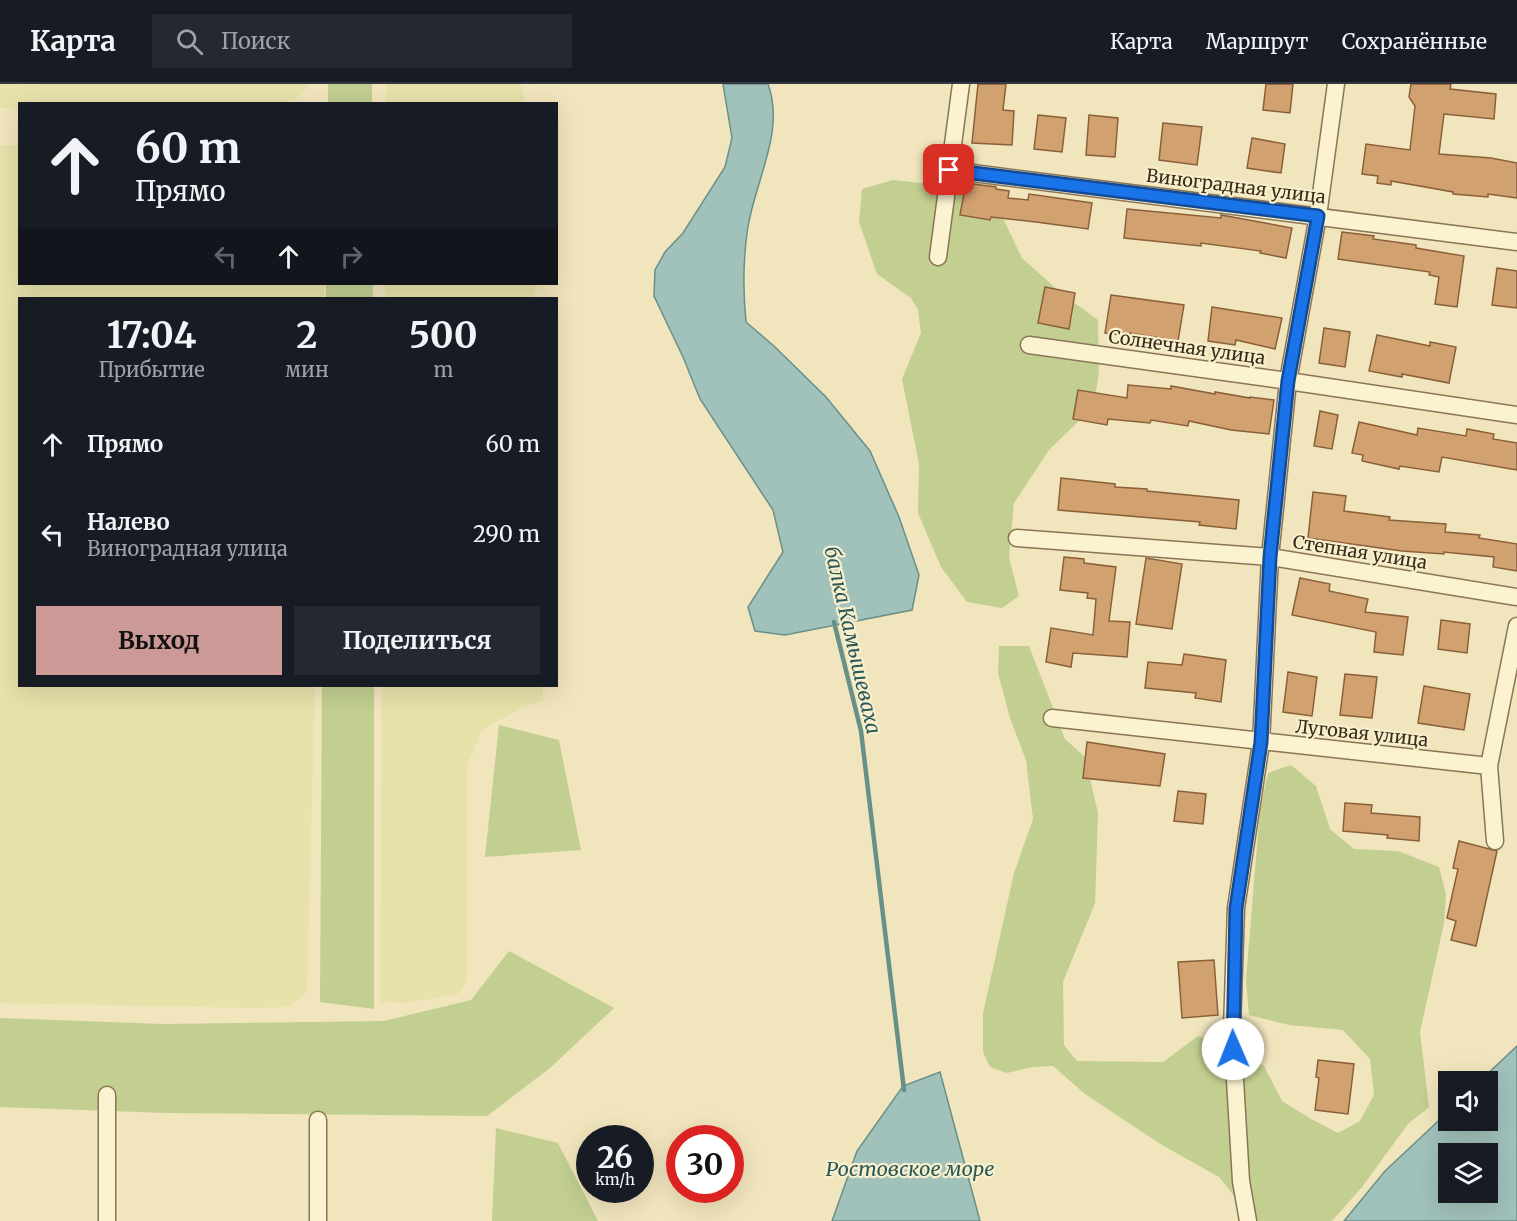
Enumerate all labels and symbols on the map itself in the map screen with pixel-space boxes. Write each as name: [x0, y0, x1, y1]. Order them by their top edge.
pin: [923, 144, 974, 195]
street label: Виноградная улица: [1145, 164, 1327, 208]
street label: Солнечная улица: [1107, 325, 1267, 369]
street label: Степная улица: [1291, 530, 1429, 574]
water label: балка Камышеваха: [819, 544, 887, 736]
street label: Луговая улица: [1294, 715, 1430, 751]
position arrow: [1201, 1017, 1265, 1081]
speed limit sign: 30: [666, 1125, 744, 1203]
water label: Ростовское море: [826, 1156, 994, 1181]

